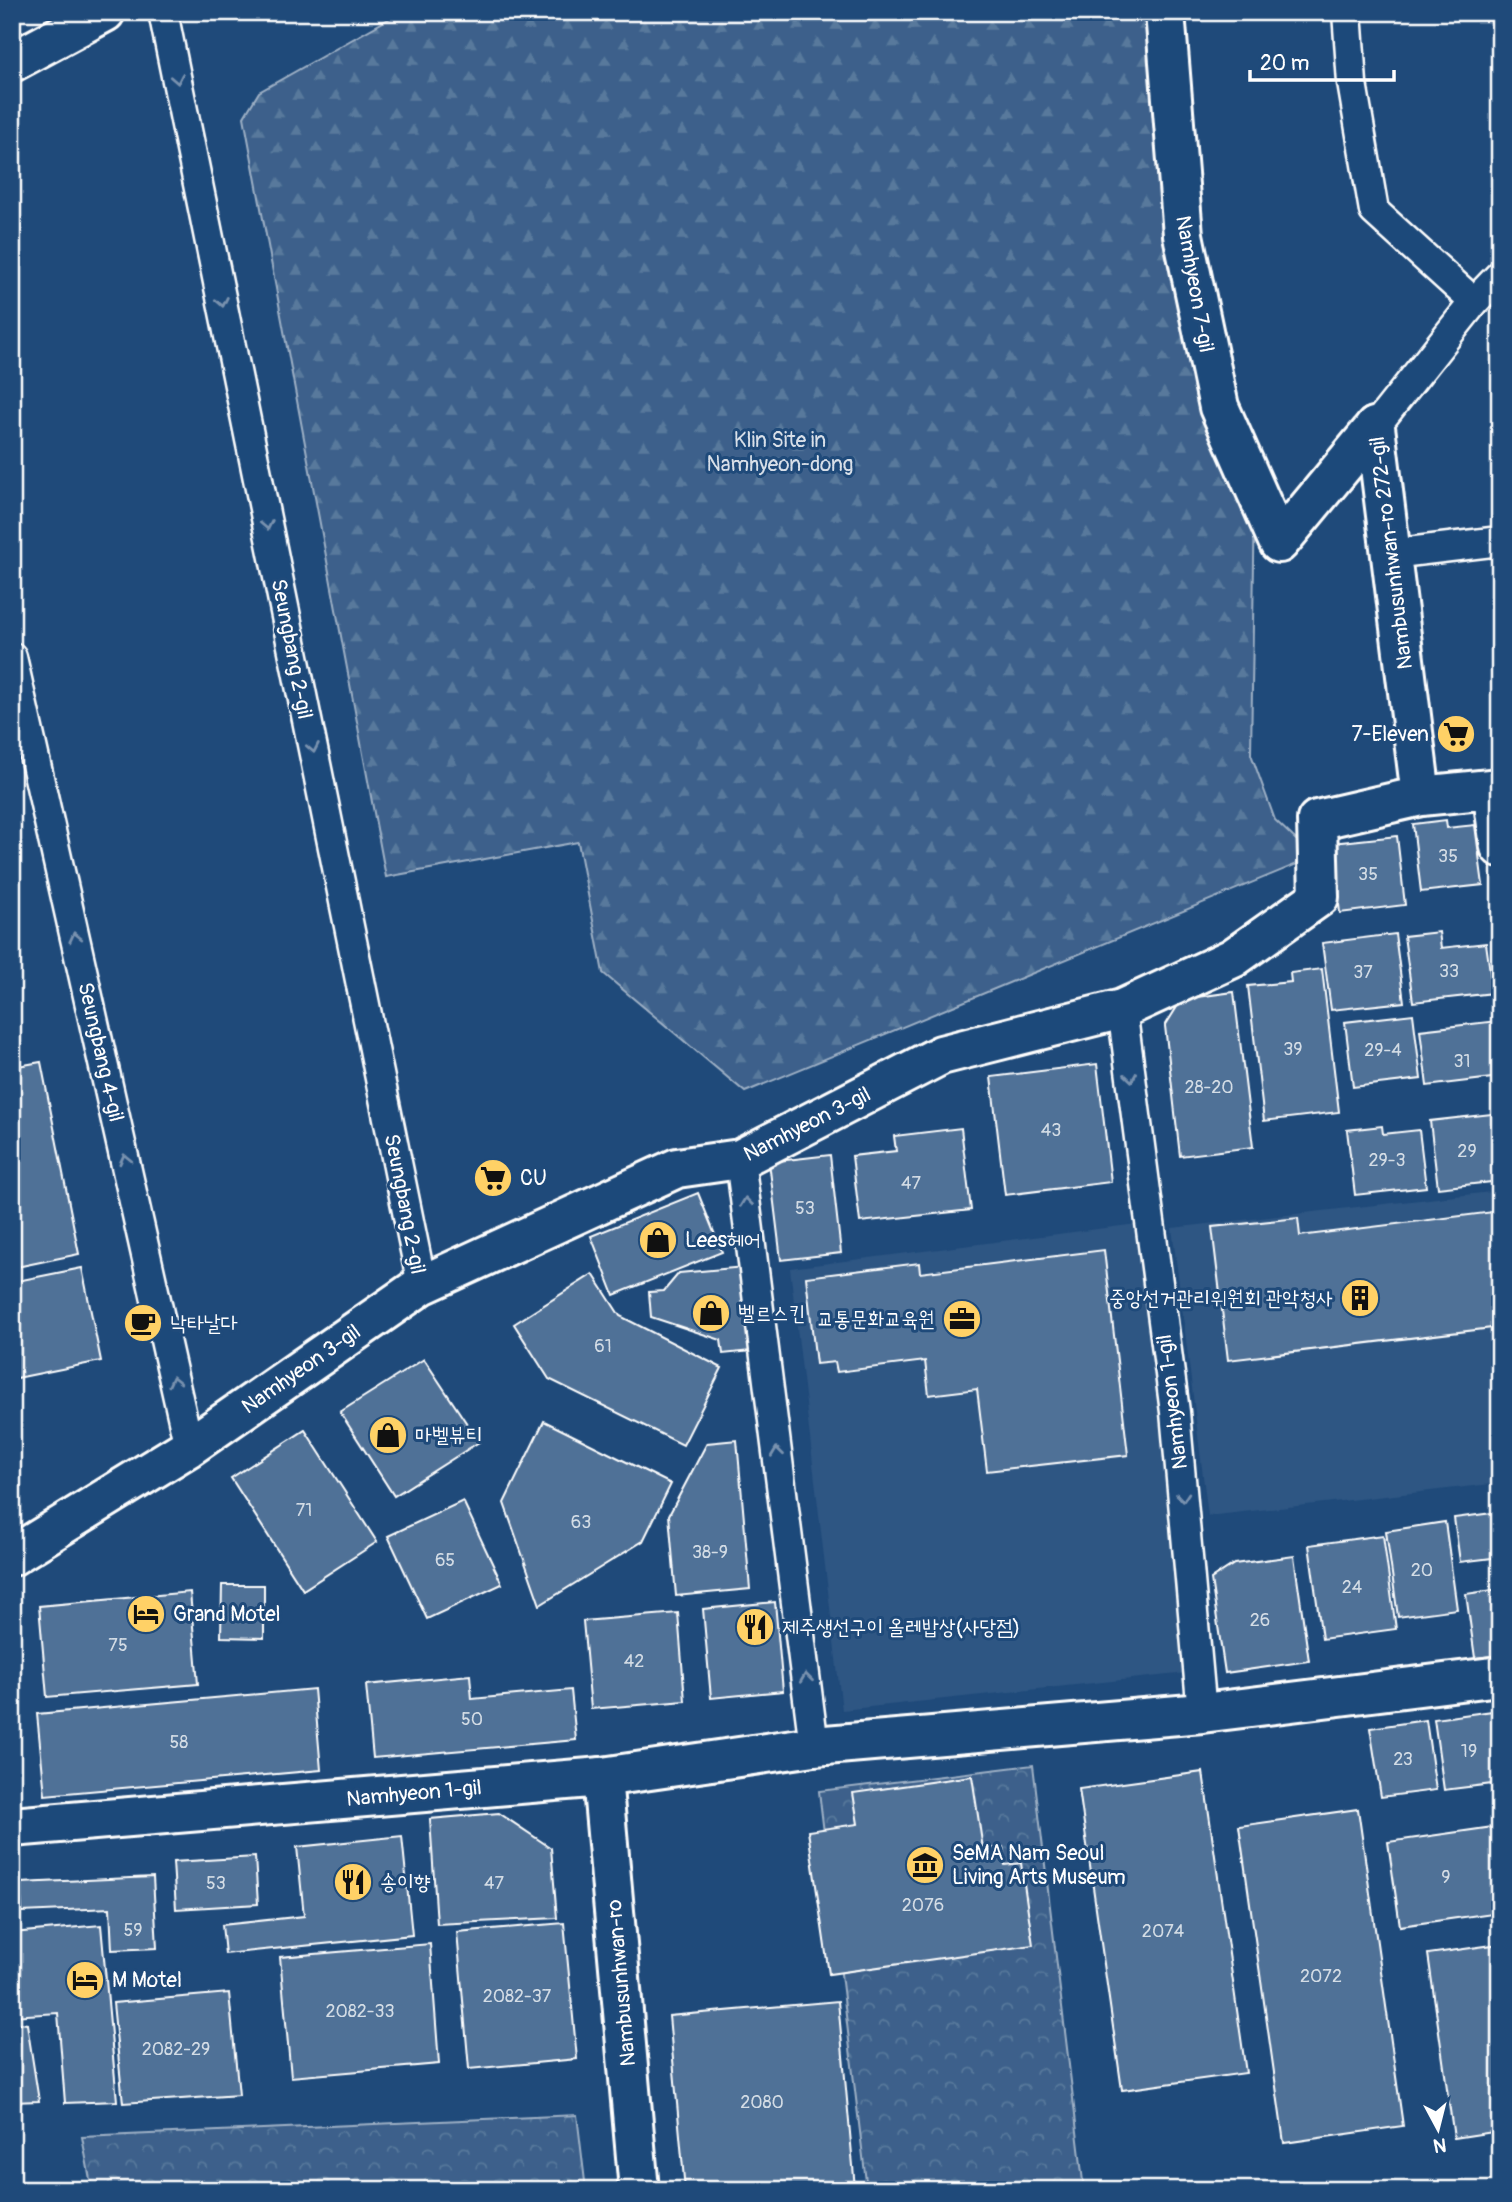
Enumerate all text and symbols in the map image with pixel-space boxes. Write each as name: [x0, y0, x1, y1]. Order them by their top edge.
scale bar: [1250, 38, 1393, 82]
text: 20 m: [1260, 50, 1309, 77]
one-way arrow: [169, 73, 184, 85]
street label: Namhyeon 7-gil: [1169, 214, 1220, 355]
one-way arrow: [214, 296, 229, 308]
park label: Klin Site in Namhyeon-dong: [707, 427, 853, 478]
street label: Nambusunhwan-ro 272-gil: [1364, 435, 1419, 671]
one-way arrow: [259, 519, 274, 531]
street label: Seungbang 2-gil: [265, 577, 318, 721]
supermarket icon: 7-Eleven: [1435, 713, 1477, 755]
place label: 7-Eleven: [1351, 721, 1429, 748]
one-way arrow: [304, 742, 319, 754]
house number: 35: [1438, 845, 1458, 868]
house number: 35: [1358, 863, 1378, 886]
one-way arrow: [69, 931, 83, 943]
house number: 33: [1439, 960, 1459, 983]
house number: 37: [1353, 961, 1373, 984]
street label: Seungbang 4-gil: [71, 980, 130, 1125]
house number: 39: [1283, 1038, 1303, 1061]
house number: 29-4: [1364, 1039, 1402, 1062]
house number: 31: [1453, 1050, 1471, 1073]
one-way arrow: [1123, 1071, 1138, 1083]
house number: 28-20: [1184, 1076, 1234, 1099]
street label: Namhyeon 3-gil: [739, 1081, 875, 1168]
house number: 43: [1041, 1119, 1061, 1142]
street label: Seungbang 2-gil: [378, 1132, 431, 1276]
house number: 29: [1457, 1140, 1477, 1163]
house number: 29-3: [1368, 1149, 1406, 1172]
one-way arrow: [118, 1153, 133, 1165]
supermarket icon: CU: [472, 1157, 514, 1199]
place label: CU: [520, 1165, 547, 1192]
house number: 47: [901, 1172, 921, 1195]
one-way arrow: [738, 1197, 753, 1208]
house number: 53: [795, 1197, 815, 1220]
shop icon: Lees헤어: [637, 1219, 679, 1261]
place label: Lees헤어: [685, 1227, 761, 1254]
building icon: 중앙선거관리위원회 관악청사: [1339, 1277, 1381, 1319]
place label: 중앙선거관리위원회 관악청사: [1109, 1285, 1333, 1312]
shop icon: 벨르스킨: [690, 1292, 732, 1334]
office icon: 교통문화교육원: [941, 1298, 983, 1340]
place label: 벨르스킨: [738, 1300, 806, 1327]
cafe icon: 낙타날다: [122, 1302, 164, 1344]
place label: 교통문화교육원: [817, 1306, 935, 1333]
place label: 낙타날다: [170, 1310, 238, 1337]
street label: Namhyeon 3-gil: [237, 1318, 366, 1420]
street label: Namhyeon 1-gil: [1151, 1333, 1194, 1471]
house number: 61: [594, 1335, 612, 1358]
one-way arrow: [168, 1375, 183, 1387]
shop icon: 마벨뷰티: [367, 1414, 409, 1456]
place label: 마벨뷰티: [415, 1422, 483, 1449]
one-way arrow: [770, 1447, 785, 1458]
one-way arrow: [1175, 1492, 1190, 1503]
house number: 71: [296, 1499, 312, 1522]
house number: 63: [571, 1511, 591, 1534]
house number: 38-9: [692, 1541, 728, 1564]
house number: 65: [435, 1549, 455, 1572]
house number: 20: [1411, 1559, 1433, 1582]
house number: 24: [1342, 1576, 1363, 1599]
hotel icon: Grand Motel: [125, 1593, 167, 1635]
place label: Grand Motel: [173, 1601, 281, 1628]
restaurant icon: 제주생선구이 올레밥상(사당점): [734, 1606, 776, 1648]
house number: 26: [1250, 1609, 1270, 1632]
place label: 제주생선구이 올레밥상(사당점): [782, 1614, 1020, 1641]
house number: 75: [108, 1634, 128, 1657]
house number: 42: [624, 1650, 644, 1673]
one-way arrow: [798, 1672, 813, 1684]
house number: 50: [461, 1708, 483, 1731]
house number: 58: [170, 1731, 188, 1754]
house number: 19: [1461, 1740, 1477, 1763]
house number: 23: [1393, 1748, 1413, 1771]
street label: Namhyeon 1-gil: [345, 1774, 483, 1813]
place label: SeMA Nam Seoul Living Arts Museum: [952, 1840, 1126, 1891]
museum icon: SeMA Nam Seoul Living Arts Museum: [904, 1844, 946, 1886]
restaurant icon: 송이향: [332, 1861, 374, 1903]
house number: 9: [1441, 1866, 1451, 1889]
place label: 송이향: [380, 1869, 431, 1896]
house number: 53: [206, 1872, 226, 1895]
house number: 47: [484, 1872, 504, 1895]
house number: 2076: [902, 1894, 944, 1917]
street label: Nambusunhwan-ro: [601, 1898, 642, 2067]
house number: 59: [123, 1919, 143, 1942]
house number: 2074: [1142, 1920, 1185, 1943]
hotel icon: M Motel: [64, 1959, 106, 2001]
house number: 2072: [1300, 1965, 1342, 1988]
place label: M Motel: [112, 1967, 182, 1994]
house number: 2082-37: [483, 1985, 552, 2008]
house number: 2082-33: [325, 2000, 395, 2023]
house number: 2082-29: [142, 2038, 210, 2061]
house number: 2080: [740, 2091, 784, 2114]
north arrow: [1404, 2094, 1474, 2164]
text: N: [1432, 2132, 1448, 2158]

